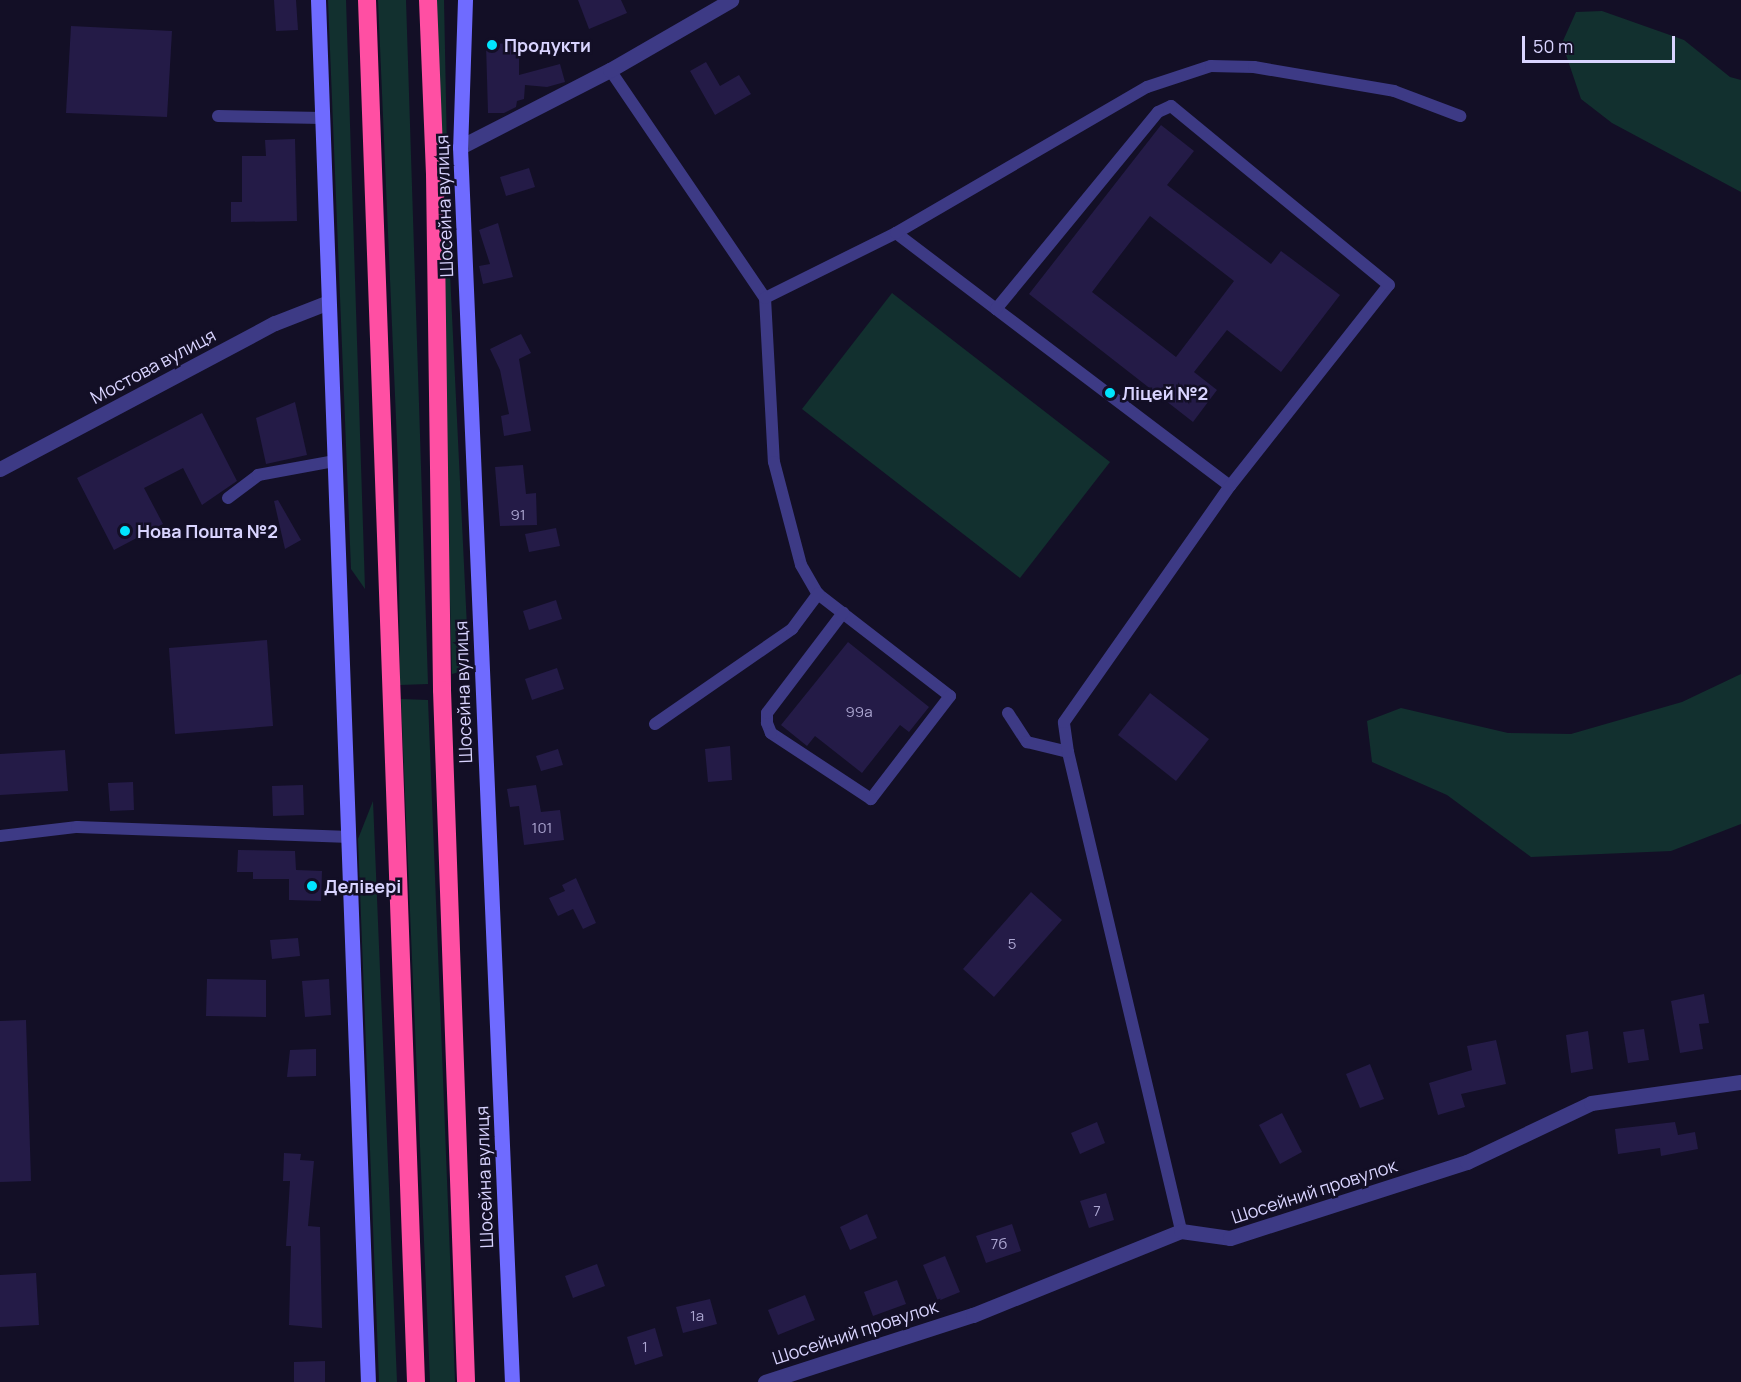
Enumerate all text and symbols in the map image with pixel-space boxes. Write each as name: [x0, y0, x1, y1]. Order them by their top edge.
scale bar: [1525, 24, 1678, 62]
place label: Продукти: [504, 34, 591, 56]
text: 50 m: [1533, 34, 1573, 58]
marker: Продукти: [485, 38, 499, 52]
street label: Шосейна вулиця: [431, 134, 457, 278]
street label: Мостова вулиця: [87, 324, 219, 408]
place label: Ліцей №2: [1122, 382, 1208, 404]
marker: Ліцей №2: [1103, 386, 1117, 400]
house number: 91: [510, 506, 526, 524]
place label: Нова Пошта №2: [137, 520, 278, 542]
marker: Нова Пошта №2: [118, 524, 132, 538]
street label: Шосейна вулиця: [450, 620, 476, 764]
house number: 99а: [846, 703, 872, 721]
house number: 101: [532, 819, 552, 837]
place label: Делівері: [324, 875, 401, 897]
marker: Делівері: [305, 879, 319, 893]
house number: 5: [1008, 935, 1016, 953]
street label: Шосейна вулиця: [471, 1105, 497, 1249]
street label: Шосейний провулок: [1229, 1154, 1399, 1228]
house number: 7: [1093, 1202, 1101, 1220]
house number: 7б: [991, 1235, 1007, 1253]
street label: Шосейний провулок: [770, 1295, 940, 1369]
house number: 1а: [690, 1307, 704, 1325]
house number: 1: [642, 1338, 648, 1356]

